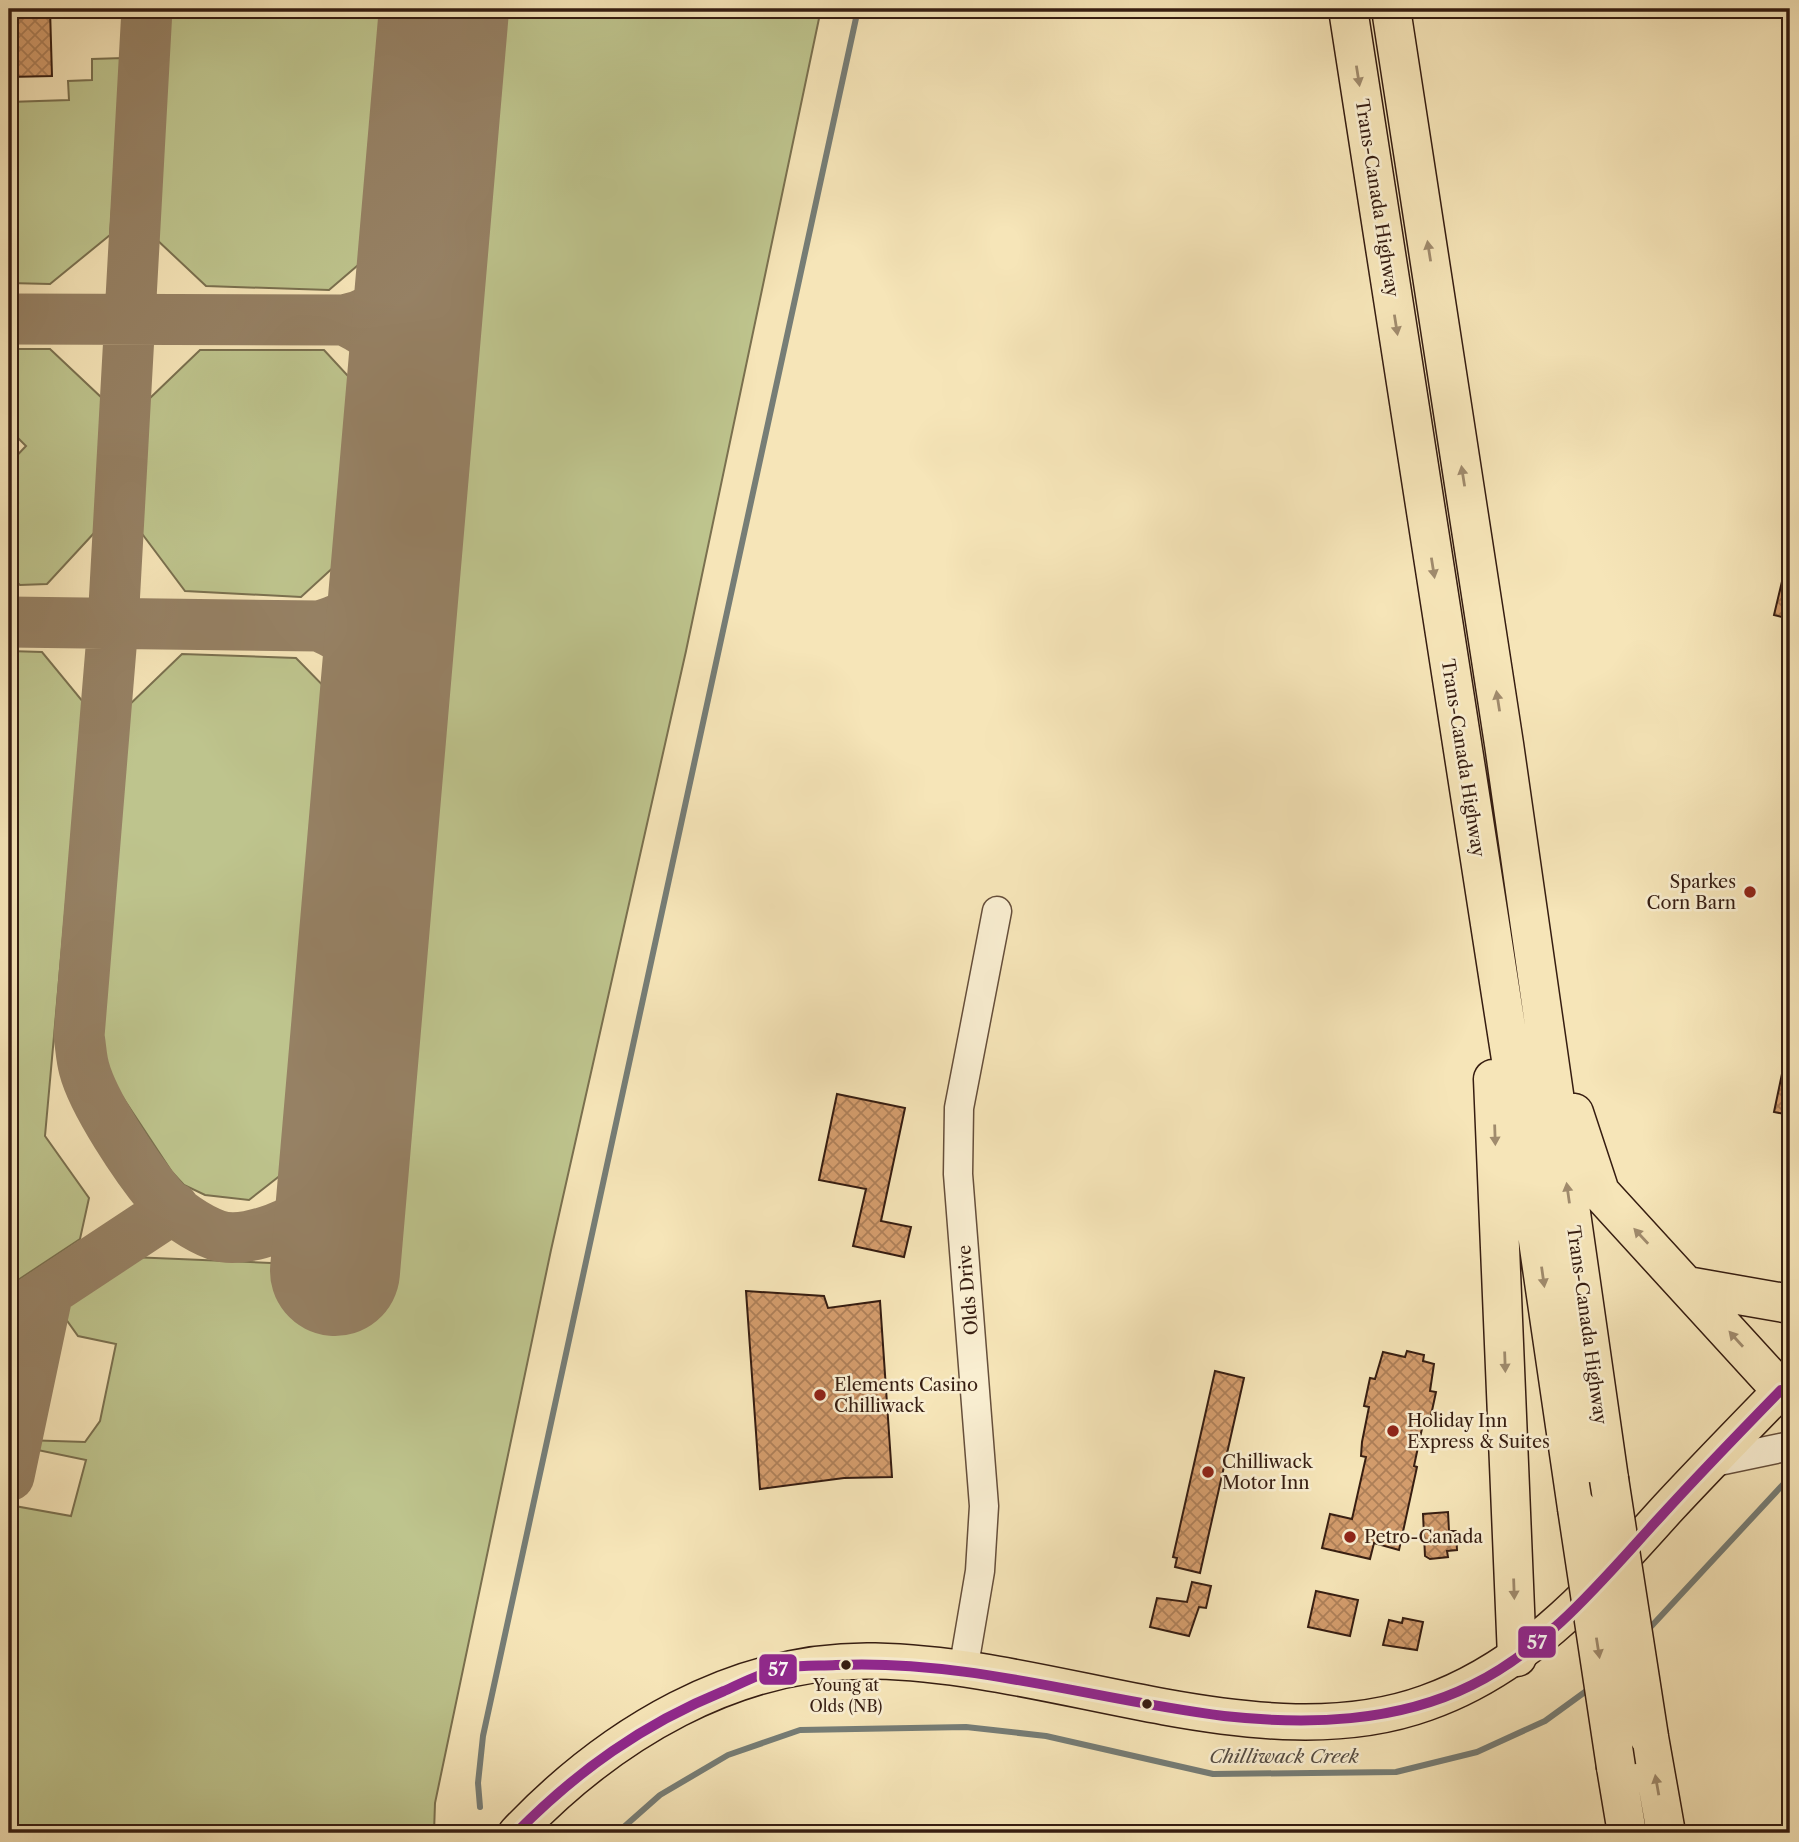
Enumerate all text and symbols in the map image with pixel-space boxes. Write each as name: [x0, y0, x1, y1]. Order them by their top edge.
one-way arrow: [1353, 65, 1364, 87]
street label: Trans-Canada Highway: [1350, 97, 1404, 300]
one-way arrow: [1423, 240, 1434, 262]
one-way arrow: [1391, 314, 1402, 336]
one-way arrow: [1457, 465, 1468, 487]
one-way arrow: [1428, 557, 1439, 579]
street label: Trans-Canada Highway: [1436, 657, 1490, 860]
one-way arrow: [1492, 690, 1503, 712]
place label: Sparkes Corn Barn: [1647, 871, 1736, 914]
marker: Sparkes Corn Barn: [1742, 884, 1758, 900]
one-way arrow: [1490, 1124, 1501, 1146]
one-way arrow: [1562, 1182, 1573, 1204]
street label: Trans-Canada Highway: [1562, 1224, 1612, 1427]
one-way arrow: [1633, 1228, 1649, 1245]
street label: Olds Drive: [953, 1244, 983, 1336]
one-way arrow: [1538, 1266, 1549, 1288]
one-way arrow: [1728, 1331, 1744, 1348]
one-way arrow: [1499, 1351, 1510, 1373]
place label: Elements Casino Chilliwack: [834, 1374, 978, 1417]
marker: Elements Casino Chilliwack: [812, 1387, 828, 1403]
place label: Holiday Inn Express & Suites: [1407, 1410, 1550, 1453]
marker: Holiday Inn Express & Suites: [1385, 1423, 1401, 1439]
place label: Chilliwack Motor Inn: [1222, 1451, 1314, 1494]
marker: Chilliwack Motor Inn: [1200, 1464, 1216, 1480]
place label: Petro-Canada: [1364, 1526, 1484, 1548]
marker: Petro-Canada: [1342, 1529, 1358, 1545]
one-way arrow: [1509, 1579, 1520, 1601]
line badge: 57: [1517, 1625, 1557, 1659]
text: 57: [1527, 1631, 1547, 1654]
one-way arrow: [1593, 1637, 1604, 1659]
line badge: 57: [758, 1653, 798, 1686]
text: 57: [768, 1658, 788, 1681]
marker: Young at Olds (NB): [839, 1658, 853, 1672]
place label: Young at Olds (NB): [810, 1675, 883, 1716]
unlabelled marker: [1140, 1697, 1154, 1711]
water label: Chilliwack Creek: [1209, 1745, 1359, 1768]
one-way arrow: [1651, 1774, 1662, 1796]

